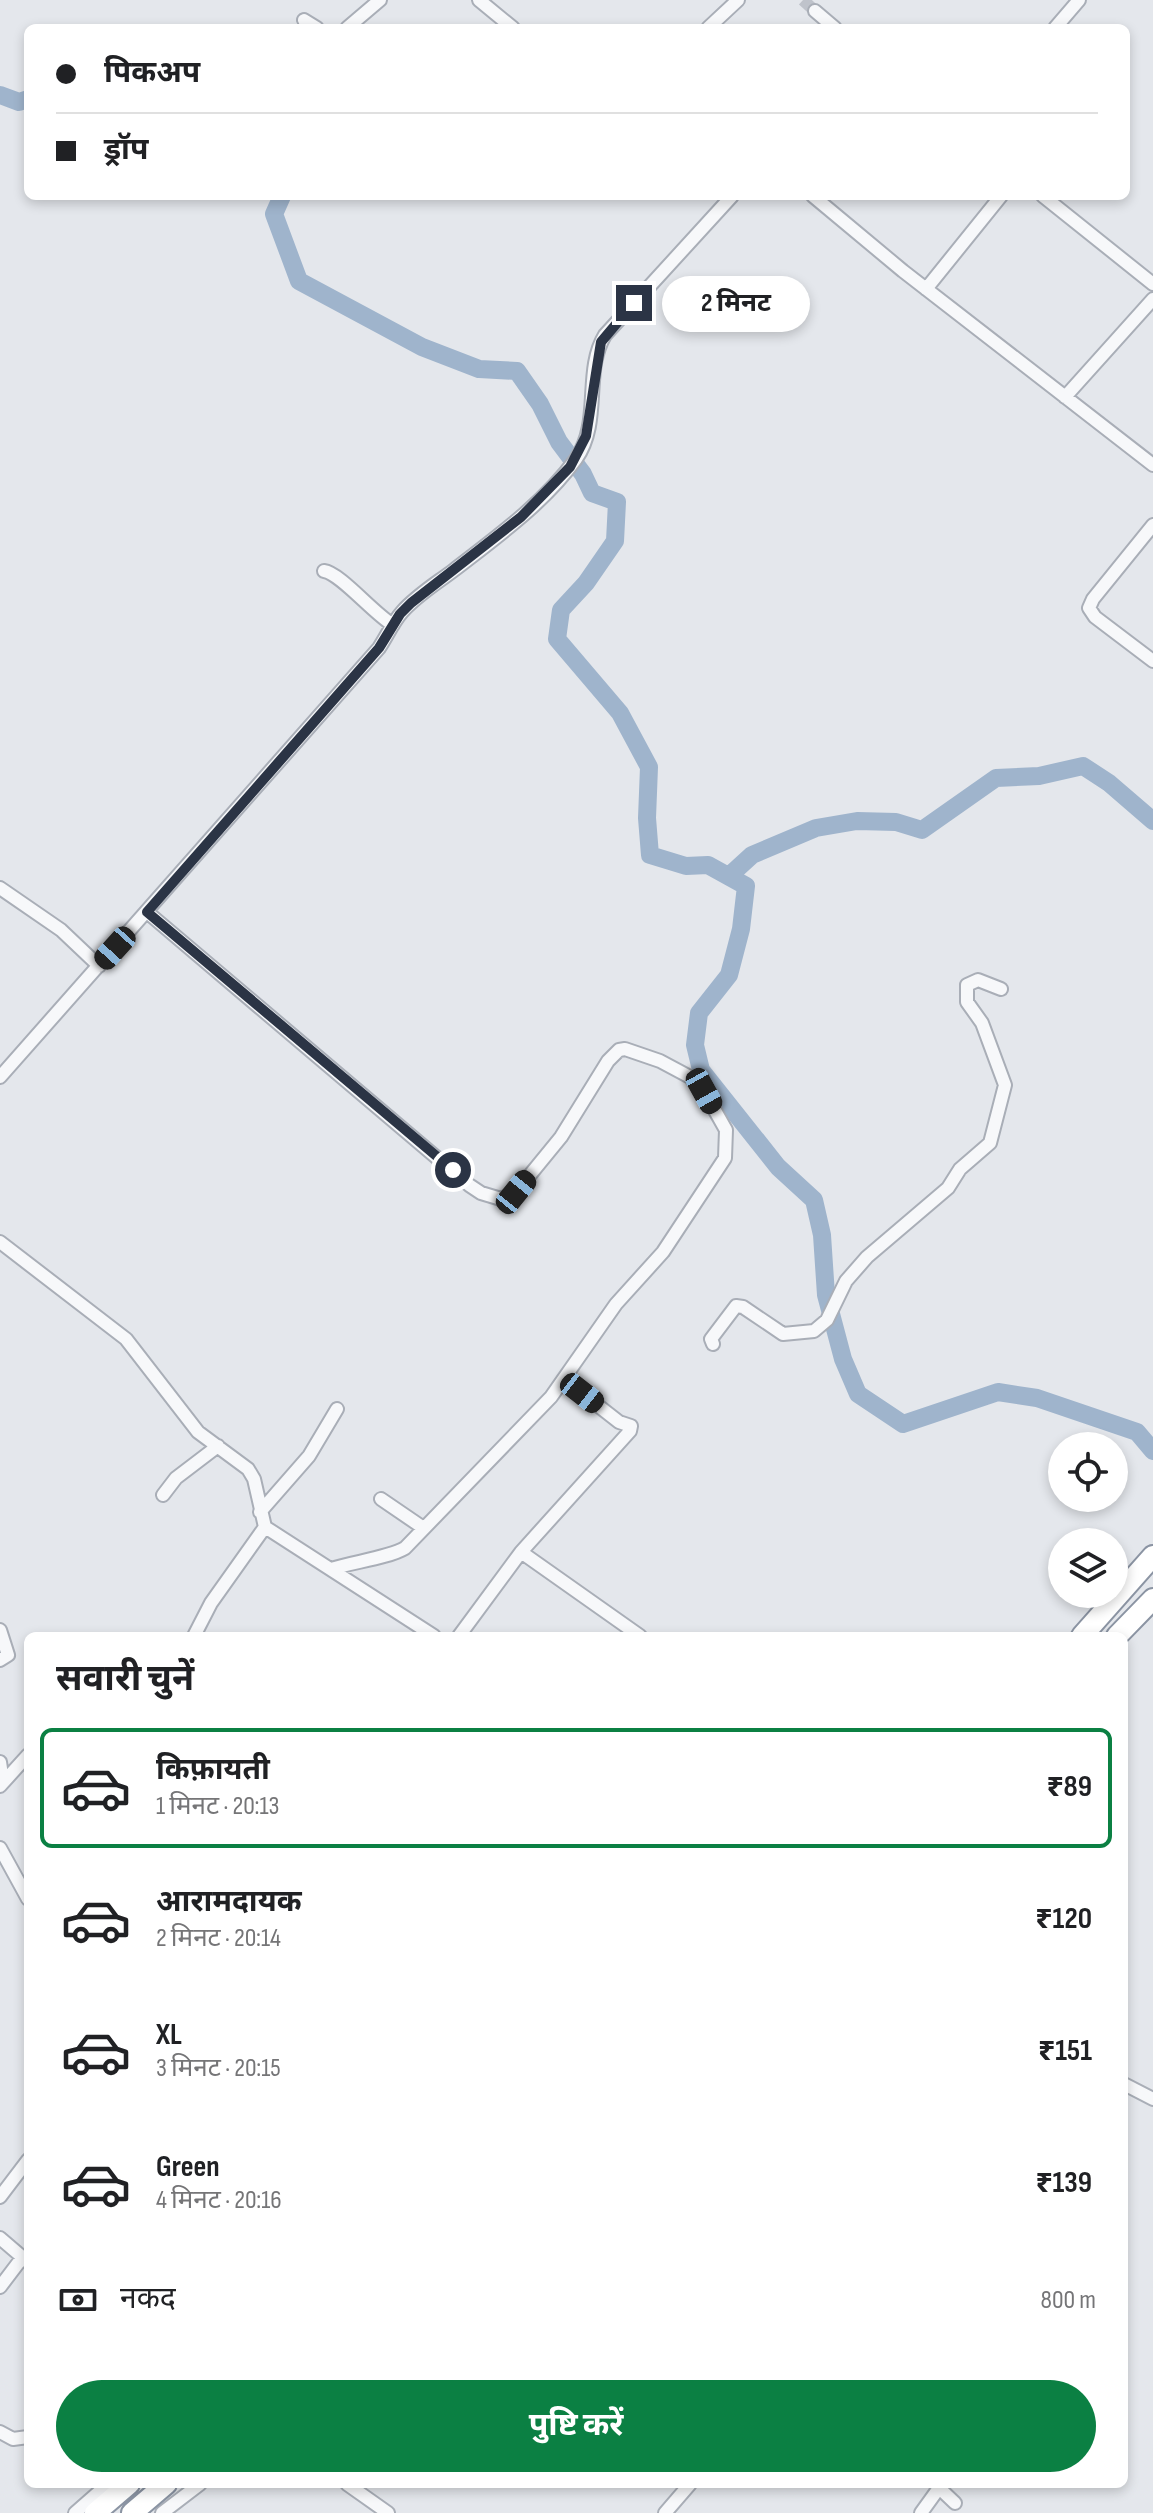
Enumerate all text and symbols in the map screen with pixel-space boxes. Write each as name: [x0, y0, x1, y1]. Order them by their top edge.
text: पिकअप: [104, 55, 200, 91]
text: ड्रॉप: [104, 132, 148, 168]
callout: 2 मिनट: [662, 275, 810, 331]
route end: [616, 285, 652, 321]
text: 2 मिनट: [701, 288, 771, 319]
car: [90, 922, 140, 974]
car: [682, 1064, 726, 1118]
route start: [435, 1152, 471, 1188]
car: [492, 1166, 540, 1218]
car: [556, 1369, 608, 1417]
map controls: [1048, 1432, 1128, 1608]
button: locate: [1048, 1432, 1128, 1512]
button: layers: [1048, 1528, 1128, 1608]
text: सवारी चुनें: [56, 1658, 194, 1701]
icon: car: [60, 1752, 132, 1824]
text: किफ़ायती: [156, 1752, 270, 1788]
text: ₹89: [1046, 1769, 1092, 1805]
text: 1 मिनट · 20:13: [156, 1791, 279, 1822]
icon: car: [60, 1884, 132, 1956]
text: आरामदायक: [156, 1884, 302, 1920]
text: ₹120: [1035, 1901, 1092, 1937]
text: 2 मिनट · 20:14: [156, 1923, 281, 1954]
icon: car: [60, 2016, 132, 2088]
text: XL: [156, 2017, 182, 2053]
text: ₹151: [1038, 2033, 1092, 2069]
text: 3 मिनट · 20:15: [156, 2053, 281, 2084]
icon: car: [60, 2148, 132, 2220]
text: Green: [156, 2149, 220, 2185]
text: ₹139: [1035, 2165, 1092, 2201]
text: 4 मिनट · 20:16: [156, 2185, 282, 2216]
icon: cash: [56, 2278, 100, 2322]
text: नकद: [120, 2281, 176, 2317]
text: 800 m: [1041, 2285, 1096, 2316]
button: पुष्टि करें: [56, 2380, 1096, 2472]

